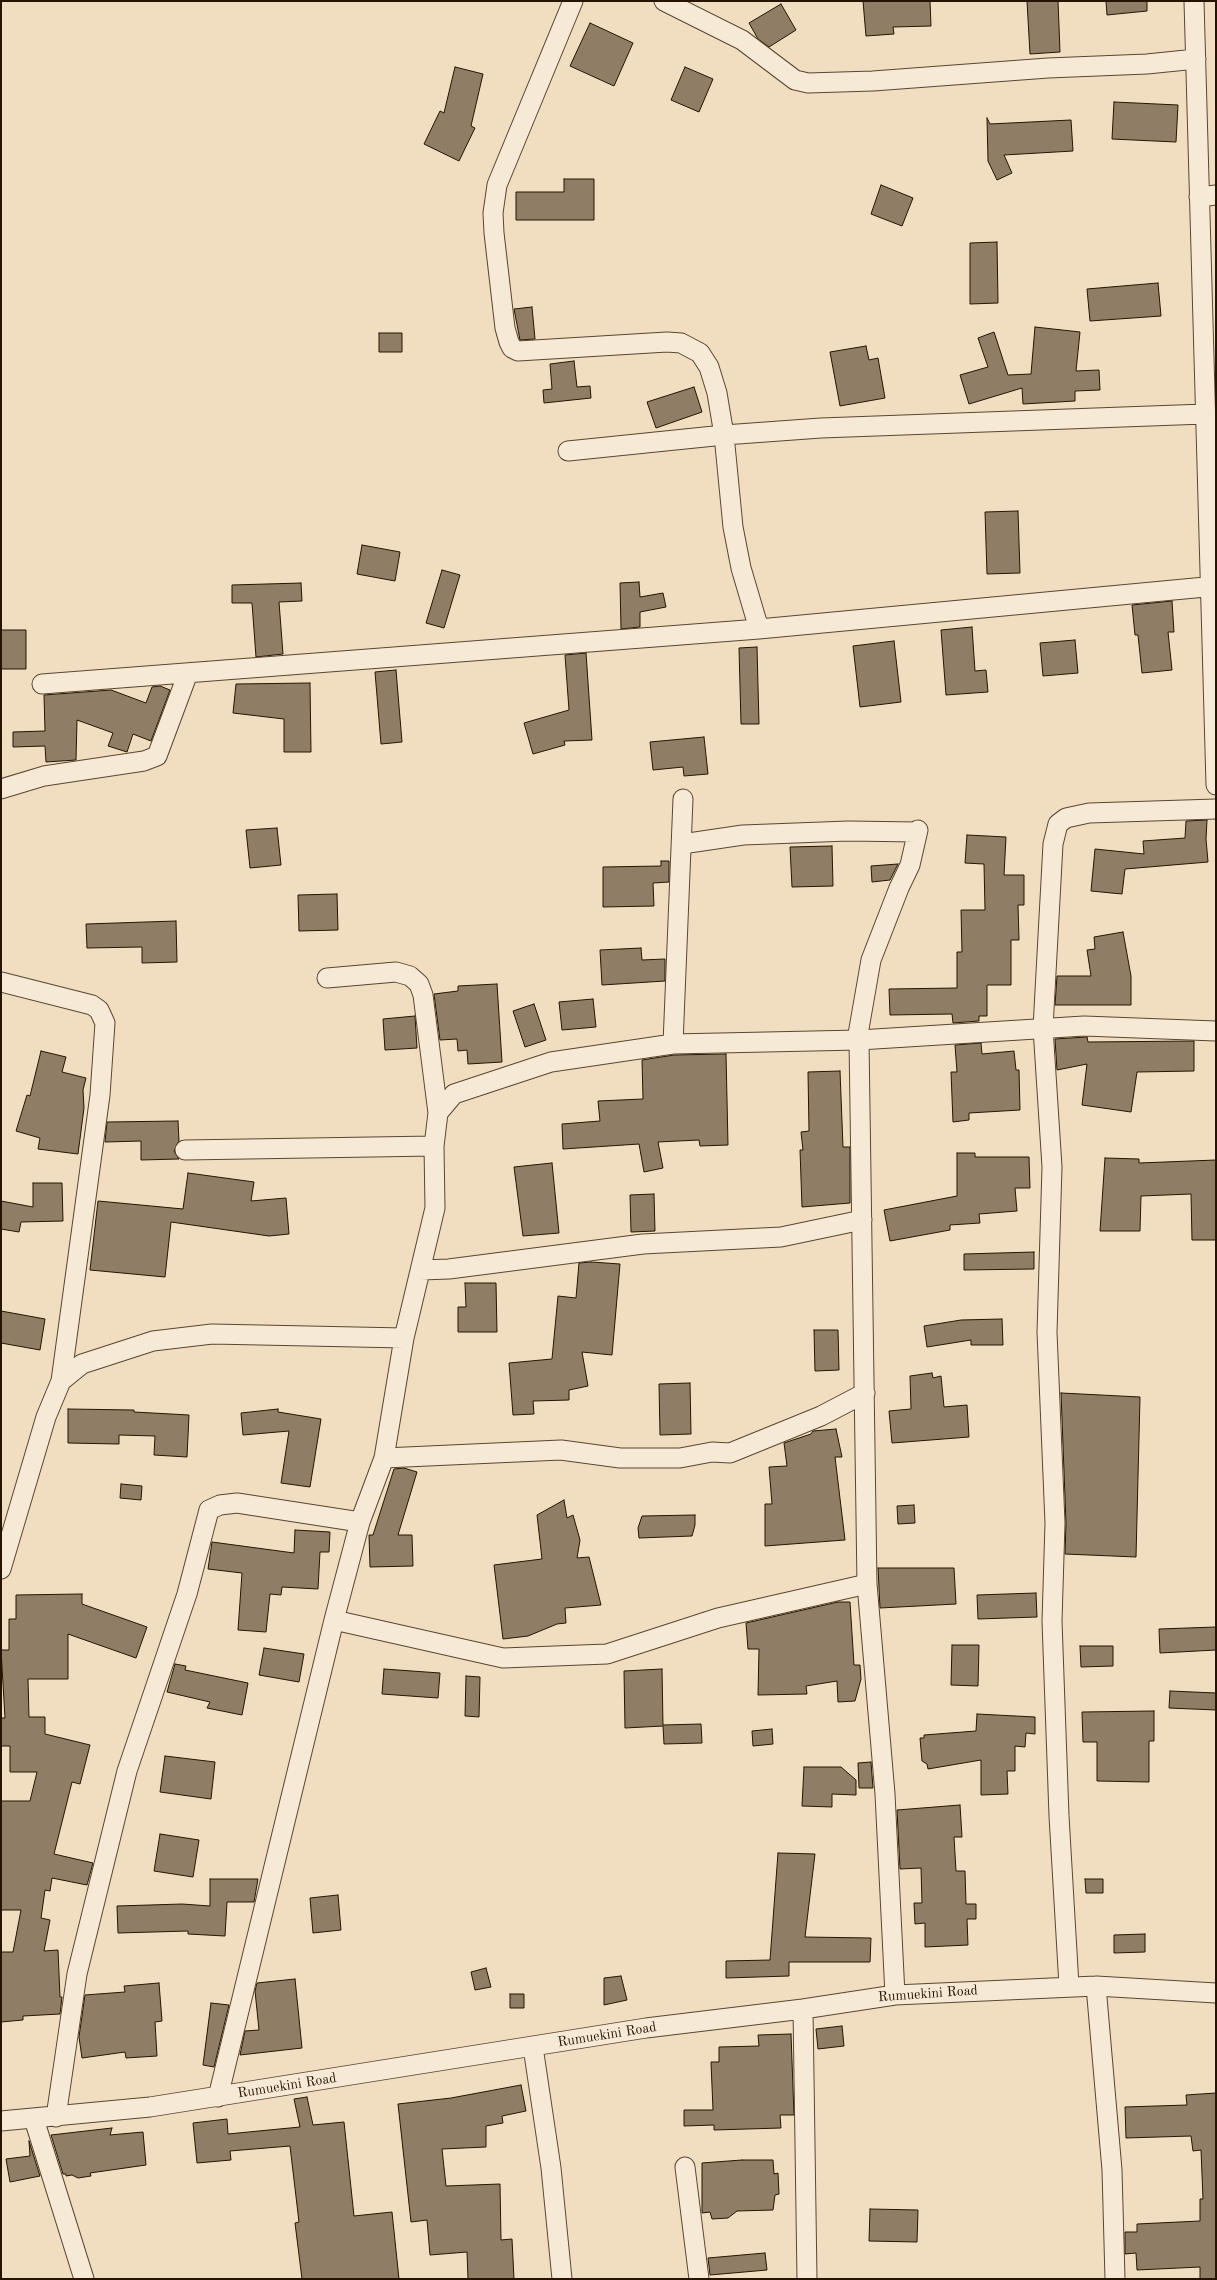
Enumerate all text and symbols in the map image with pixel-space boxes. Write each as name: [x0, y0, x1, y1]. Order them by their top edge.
street label: Rumuekini Road: [878, 1982, 978, 2006]
street label: Rumuekini Road: [556, 2019, 658, 2051]
street label: Rumuekini Road: [236, 2070, 338, 2102]

